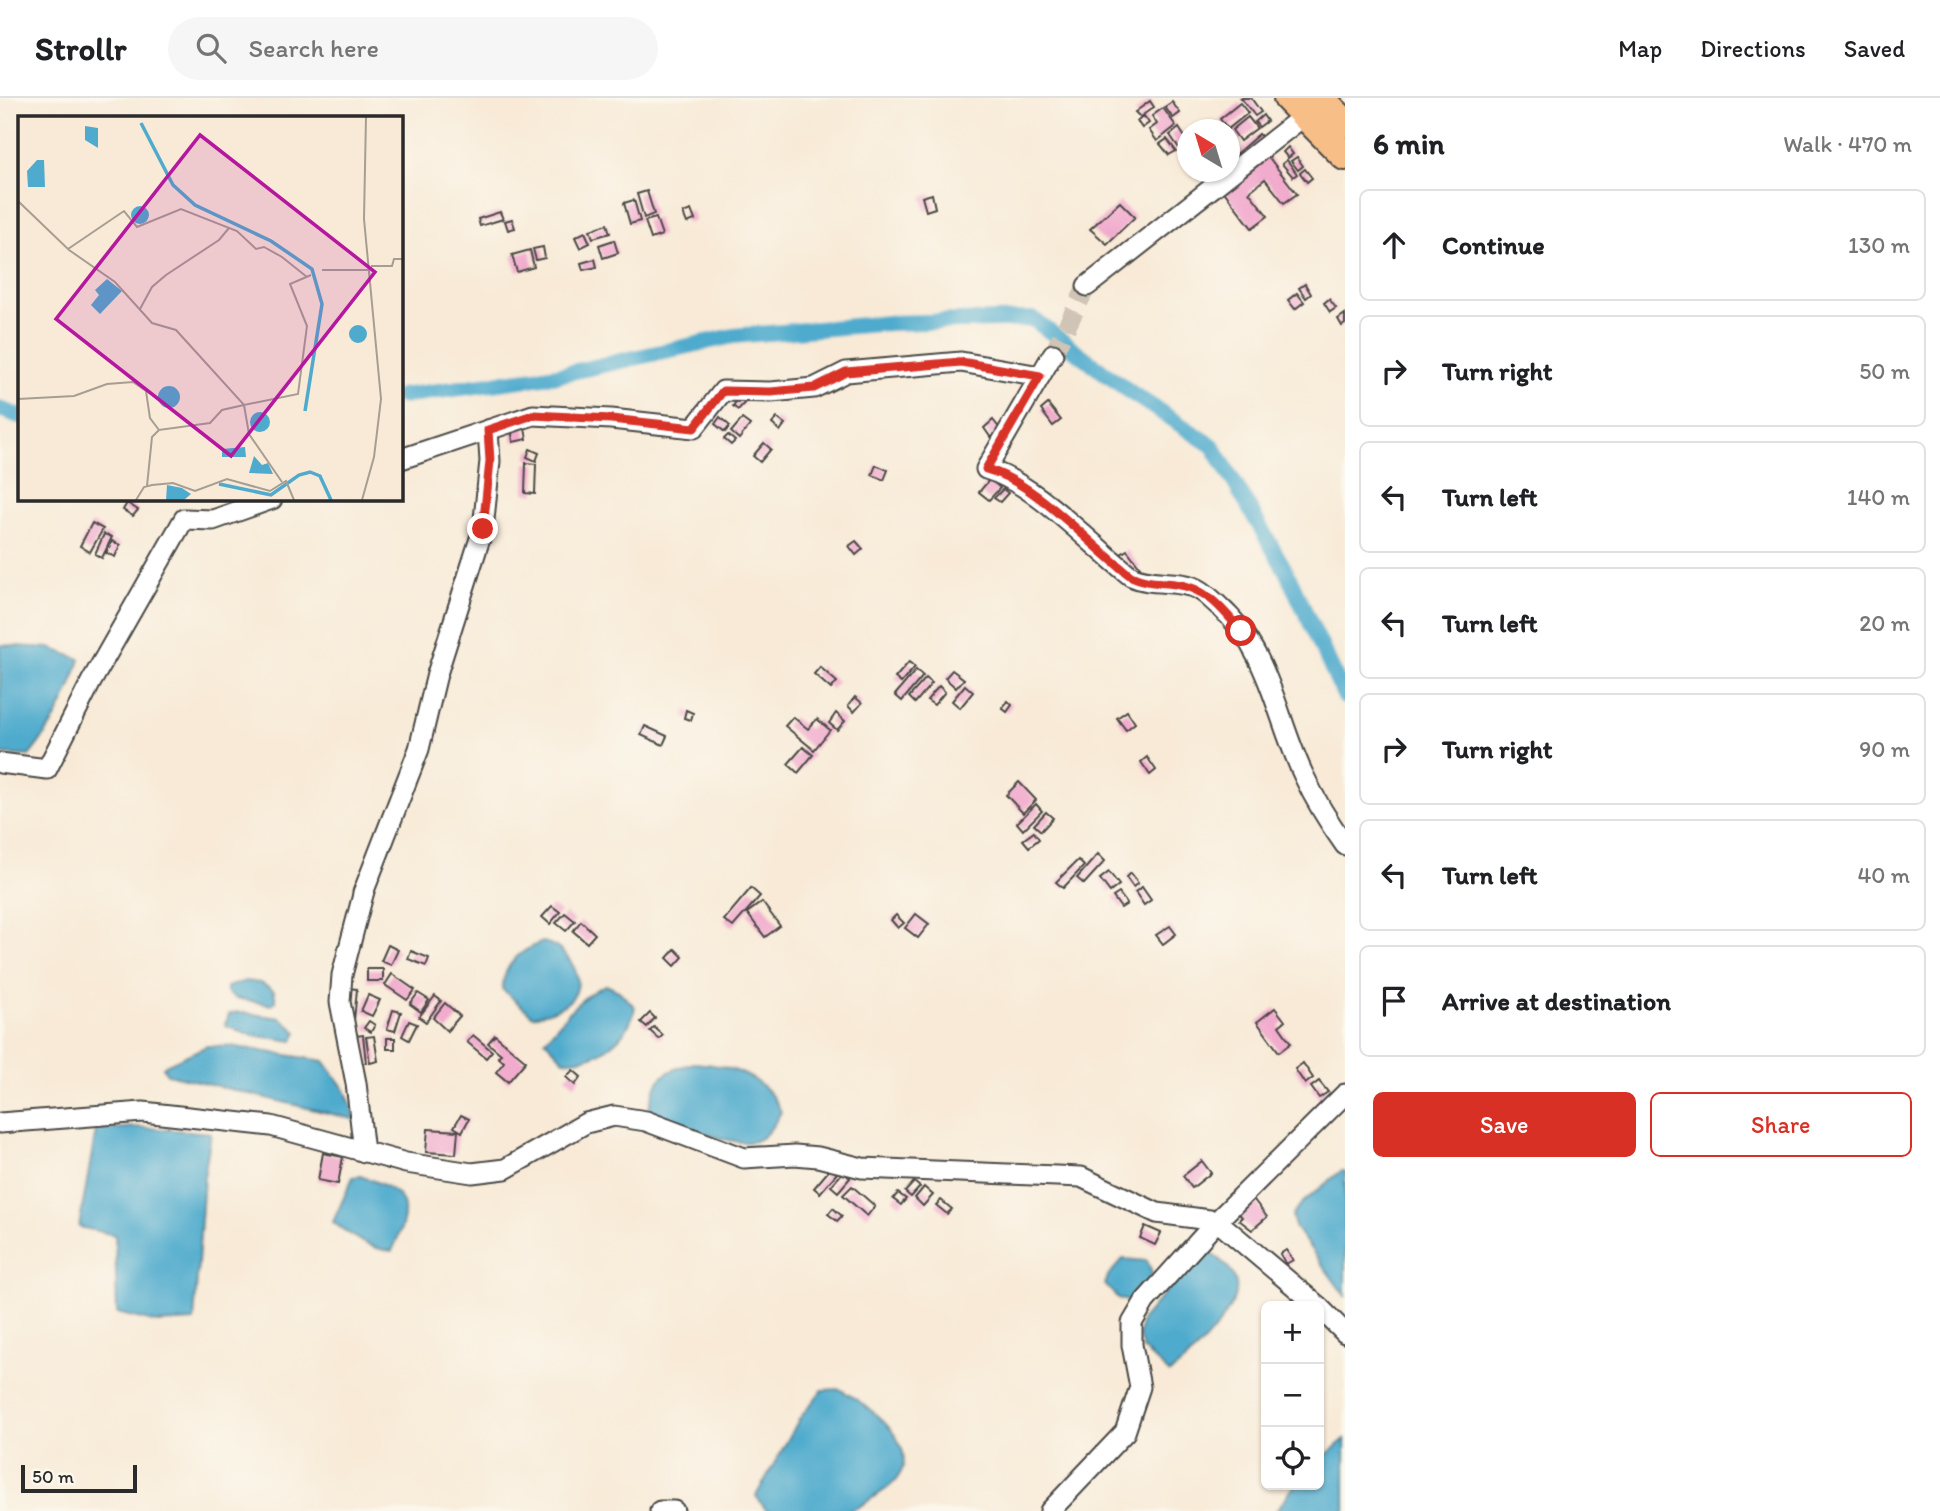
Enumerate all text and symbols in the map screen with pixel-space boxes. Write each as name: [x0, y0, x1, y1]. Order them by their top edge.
search box: [168, 17, 658, 80]
text: Strollr: [35, 29, 126, 68]
icon: search: [192, 29, 230, 67]
text: Search here: [248, 32, 379, 64]
text: Map: [1618, 34, 1662, 63]
text: Directions: [1700, 34, 1806, 63]
text: Saved: [1844, 34, 1905, 63]
inset map: [18, 116, 402, 500]
north arrow: [1177, 119, 1240, 182]
text: 6 min: [1373, 125, 1445, 162]
text: Walk · 470 m: [1783, 130, 1912, 158]
icon: ahead: [1375, 226, 1413, 264]
text: Continue: [1442, 229, 1545, 261]
text: 130 m: [1848, 231, 1910, 259]
icon: right: [1375, 352, 1413, 390]
text: Turn right: [1442, 355, 1553, 387]
text: 50 m: [1859, 357, 1910, 385]
icon: left: [1375, 478, 1413, 516]
text: Turn left: [1442, 481, 1538, 513]
text: 140 m: [1847, 483, 1910, 511]
route end: [467, 513, 498, 544]
icon: left: [1375, 604, 1413, 642]
text: Turn left: [1442, 607, 1538, 639]
text: 20 m: [1859, 609, 1910, 637]
route start: [1225, 615, 1256, 646]
icon: right: [1375, 730, 1413, 768]
text: Turn right: [1442, 733, 1553, 765]
text: 90 m: [1859, 735, 1910, 763]
icon: left: [1375, 856, 1413, 894]
text: Turn left: [1442, 859, 1538, 891]
text: 40 m: [1857, 861, 1910, 889]
icon: arrive: [1375, 982, 1413, 1020]
text: Arrive at destination: [1442, 985, 1671, 1017]
button: Save: [1373, 1092, 1636, 1157]
button: Share: [1650, 1092, 1912, 1157]
map controls: [1261, 1301, 1324, 1490]
button: +: [1261, 1301, 1324, 1364]
button: −: [1261, 1364, 1324, 1427]
button: locate: [1261, 1427, 1324, 1490]
scale bar: [21, 1462, 136, 1494]
text: 50 m: [32, 1465, 74, 1488]

